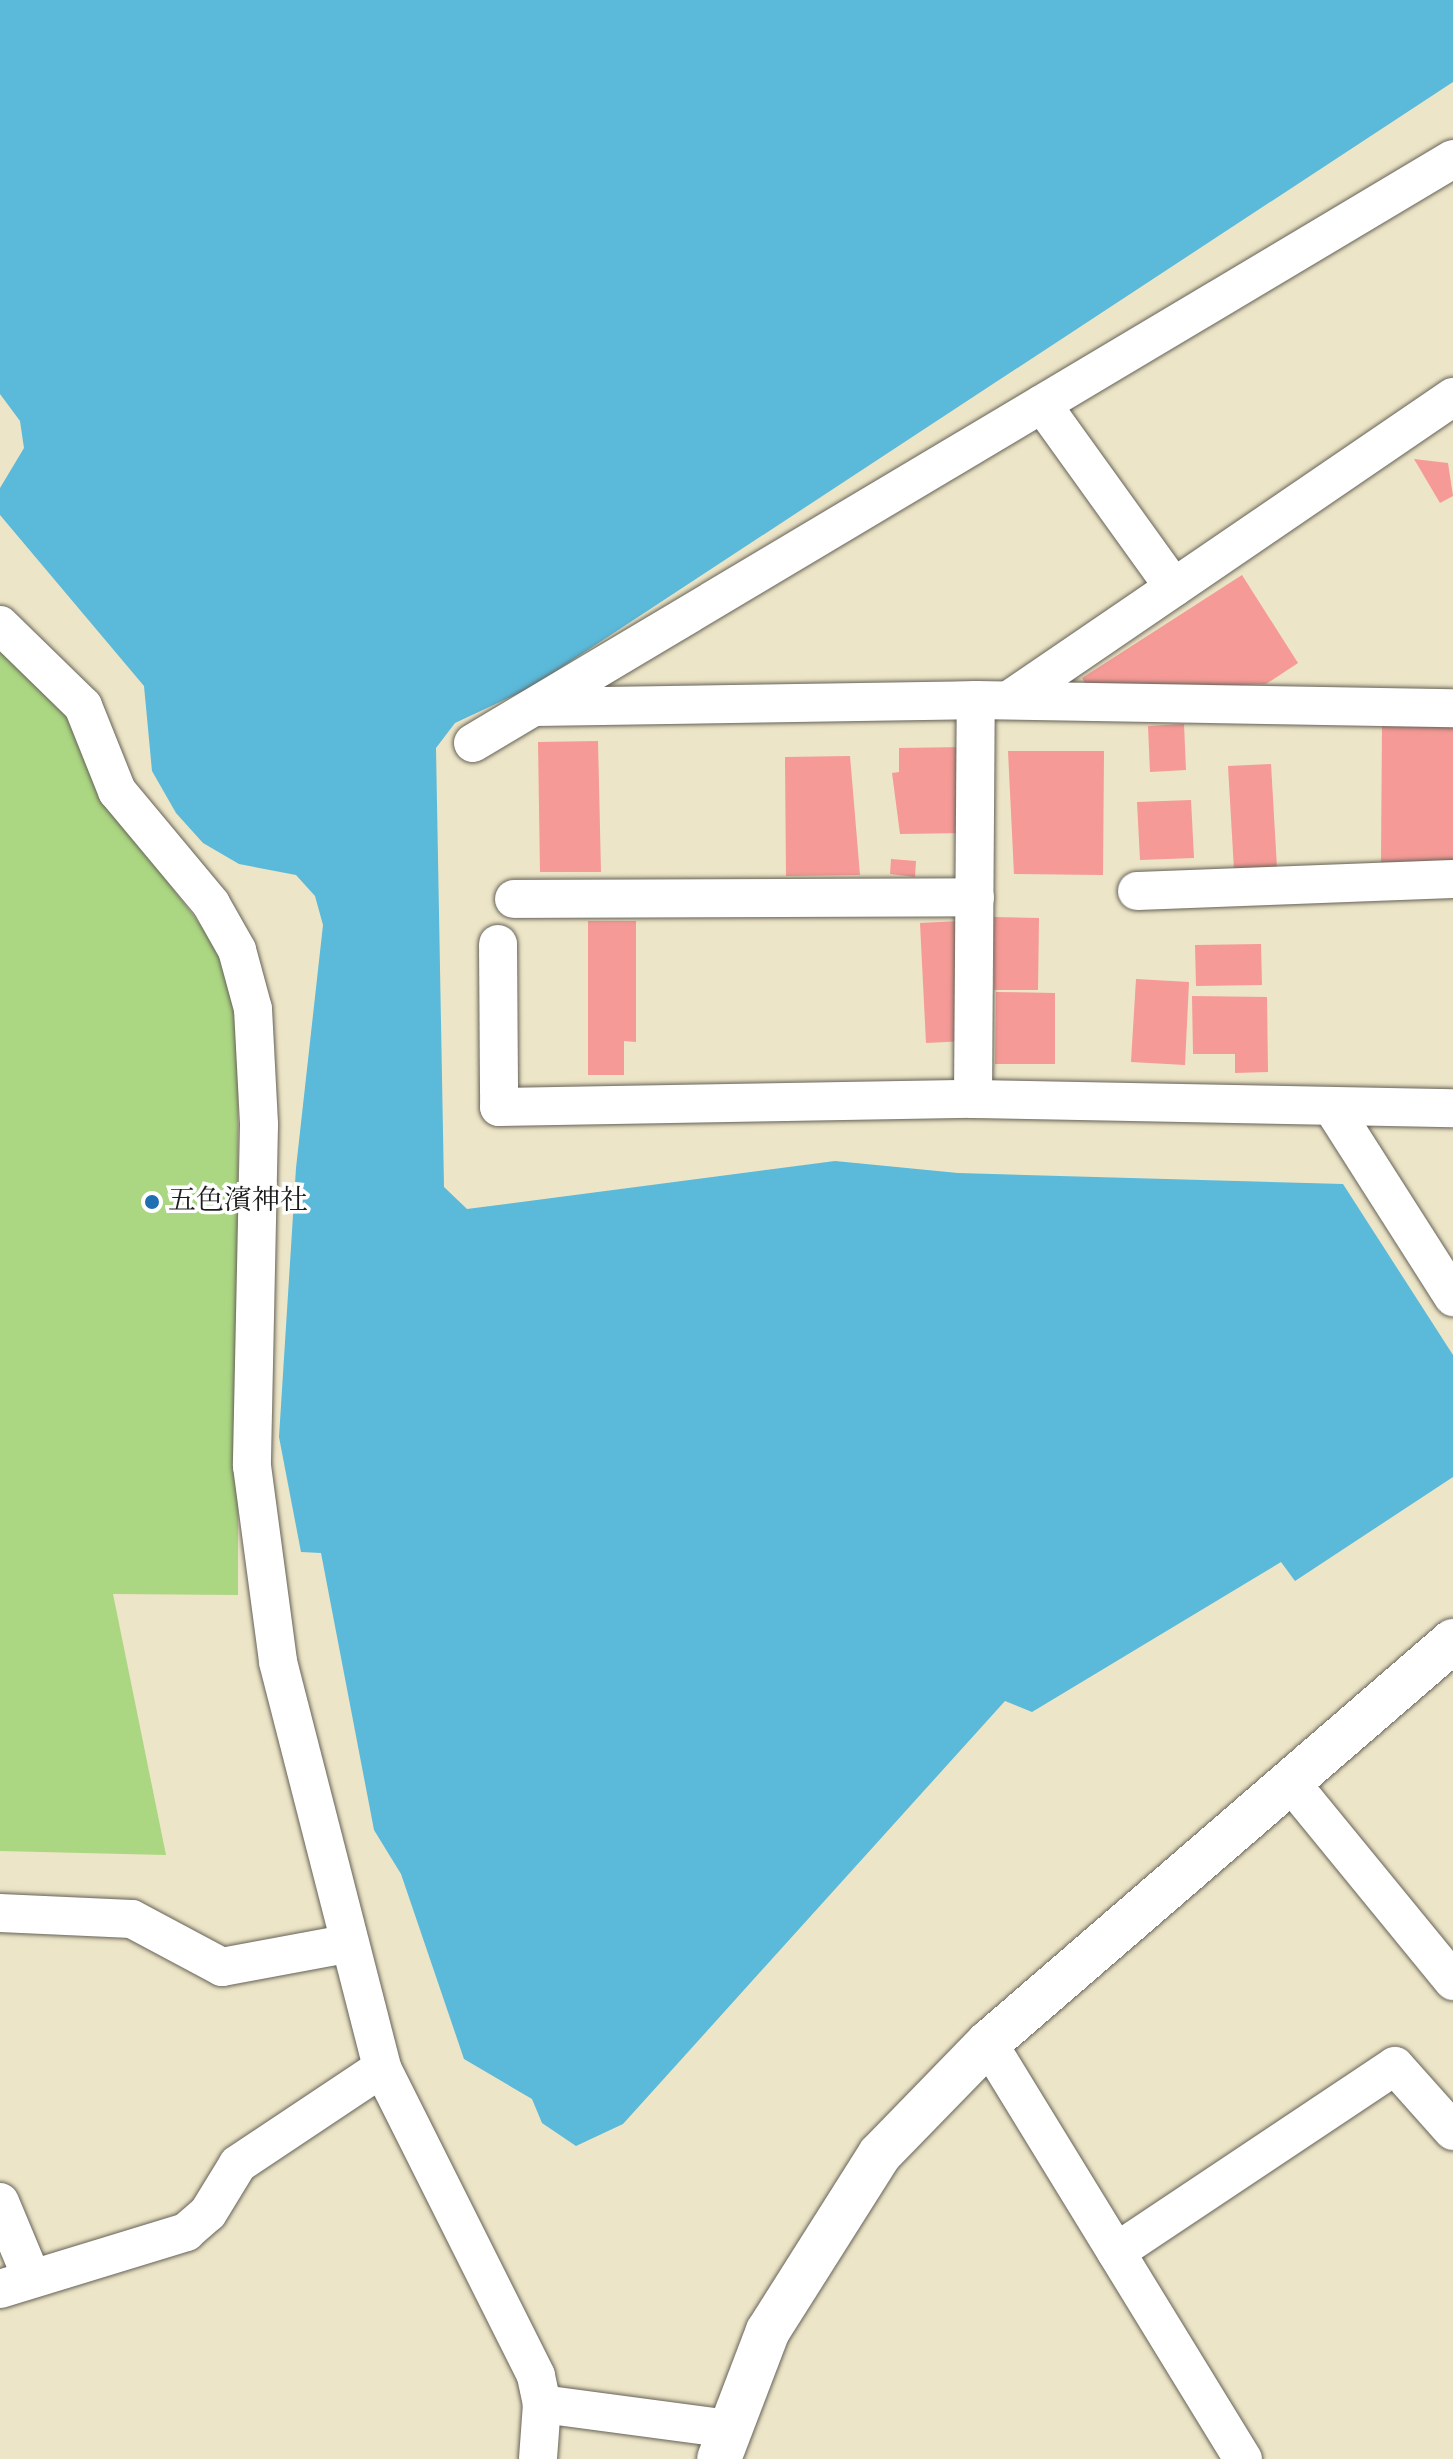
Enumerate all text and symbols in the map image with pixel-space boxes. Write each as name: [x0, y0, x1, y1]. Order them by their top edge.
place label: 五色濱神社: [168, 1185, 308, 1219]
marker: 五色濱神社: [143, 1193, 161, 1211]

